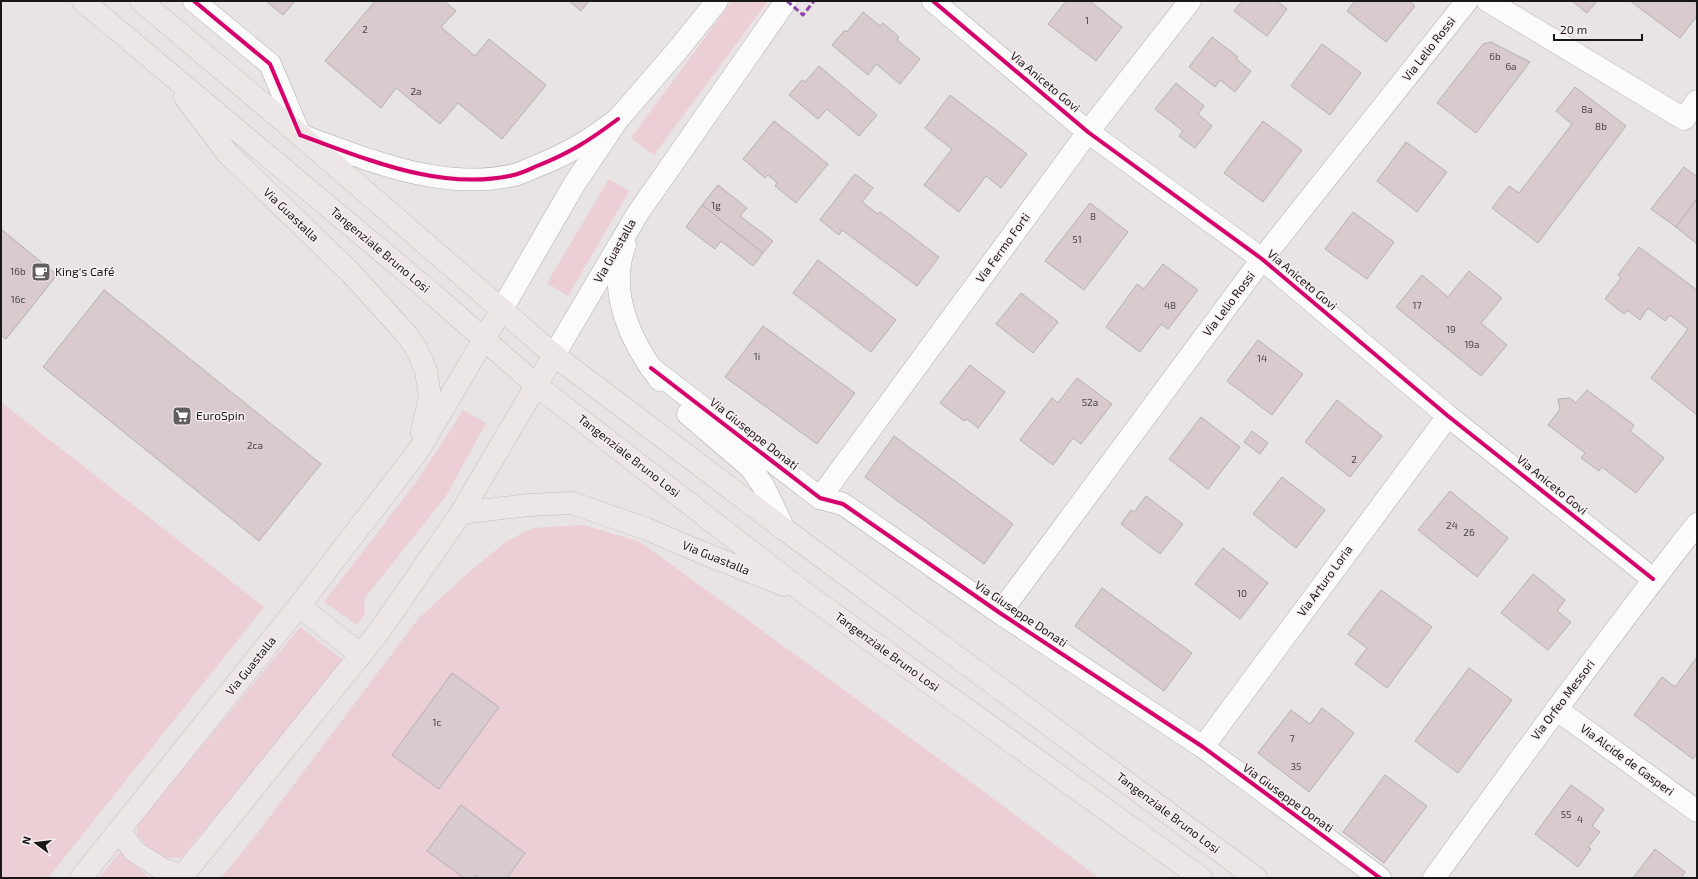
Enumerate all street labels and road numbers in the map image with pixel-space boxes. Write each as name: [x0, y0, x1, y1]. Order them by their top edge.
street label: Via Lelio Rossi: [1399, 14, 1458, 83]
street label: Via Aniceto Govi: [1008, 48, 1083, 114]
street label: Via Guastalla: [261, 184, 322, 244]
street label: Tangenziale Bruno Losi: [328, 204, 433, 295]
street label: Via Fermo Forti: [972, 210, 1032, 285]
street label: Via Guastalla: [590, 216, 638, 285]
street label: Via Aniceto Govi: [1265, 246, 1340, 312]
street label: Via Lelio Rossi: [1199, 268, 1257, 339]
street label: Via Giuseppe Donati: [708, 394, 802, 472]
street label: Tangenziale Bruno Losi: [576, 411, 683, 499]
street label: Via Aniceto Govi: [1515, 452, 1591, 517]
street label: Via Guastalla: [681, 537, 752, 577]
street label: Via Arturo Loria: [1294, 542, 1355, 619]
street label: Via Giuseppe Donati: [973, 577, 1070, 649]
street label: Tangenziale Bruno Losi: [833, 609, 942, 694]
street label: Via Guastalla: [222, 633, 278, 698]
street label: Via Orfeo Messori: [1528, 657, 1597, 742]
street label: Via Alcide de Gasperi: [1578, 720, 1677, 798]
street label: Via Giuseppe Donati: [1241, 760, 1337, 835]
street label: Tangenziale Bruno Losi: [1114, 769, 1223, 856]

